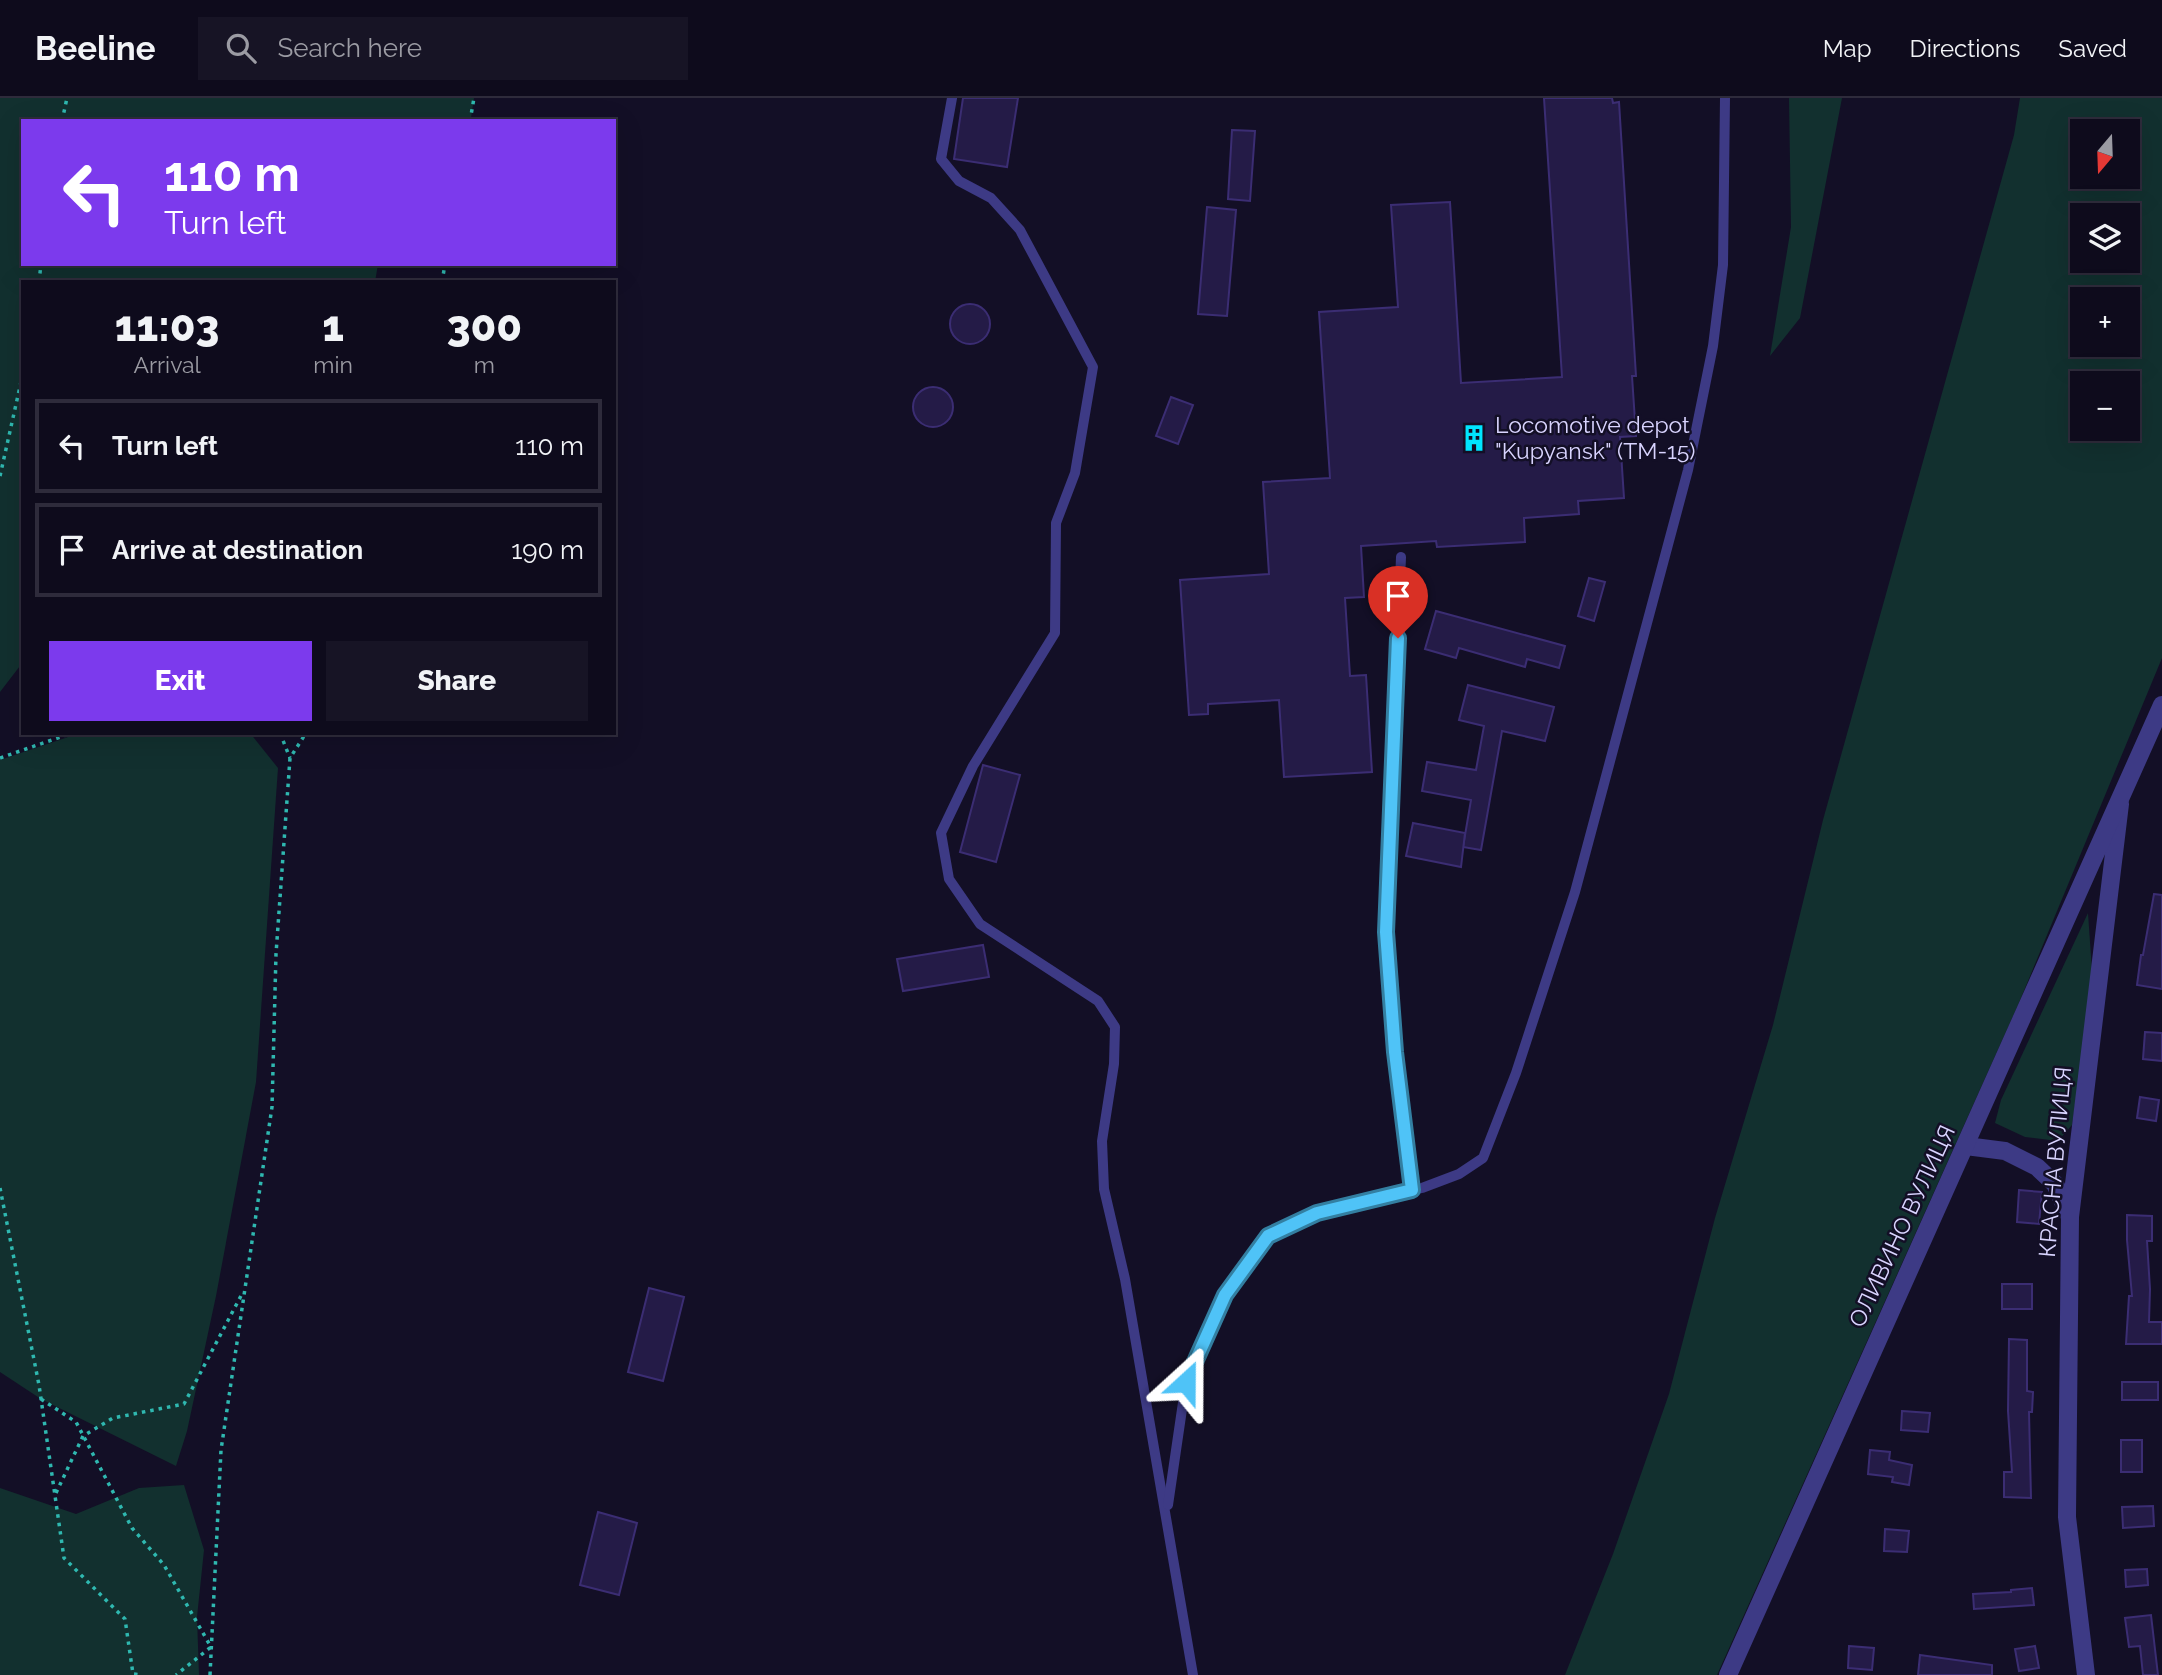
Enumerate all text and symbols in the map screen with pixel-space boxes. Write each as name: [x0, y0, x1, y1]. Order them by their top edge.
search box: [198, 17, 688, 80]
text: Beeline: [35, 29, 156, 68]
icon: search: [222, 29, 260, 67]
text: Search here: [278, 33, 422, 63]
text: Map: [1823, 34, 1872, 63]
text: Directions: [1910, 34, 2020, 63]
text: Saved: [2058, 34, 2127, 63]
north arrow: [2070, 119, 2140, 189]
map controls: [2070, 119, 2140, 441]
text: 110 m: [164, 145, 300, 202]
icon: left: [49, 147, 140, 238]
button: layers: [2070, 203, 2140, 273]
text: Turn left: [164, 204, 286, 241]
button: +: [2070, 287, 2140, 357]
text: 11:03: [115, 302, 220, 351]
text: 1: [322, 302, 344, 351]
text: 300: [447, 302, 522, 351]
text: Arrival: [133, 351, 201, 378]
text: min: [313, 351, 353, 378]
text: m: [474, 351, 495, 378]
button: −: [2070, 371, 2140, 441]
place label: Locomotive depot "Kupyansk" (TM-15): [1495, 411, 1696, 464]
building icon: Locomotive depot "Kupyansk" (TM-15): [1459, 423, 1489, 453]
icon: left: [53, 427, 91, 465]
text: Turn left: [112, 431, 218, 461]
text: 110 m: [515, 431, 584, 461]
icon: arrive: [53, 531, 91, 569]
text: Arrive at destination: [112, 535, 363, 565]
text: 190 m: [511, 535, 584, 565]
pin: [1368, 566, 1428, 638]
icon: arrive: [1379, 577, 1417, 615]
button: Exit: [49, 641, 312, 721]
button: Share: [326, 641, 588, 721]
street label: КРАСНА ВУЛИЦЯ: [2033, 1065, 2076, 1258]
street label: ОЛИВИНО ВУЛИЦЯ: [1843, 1121, 1960, 1331]
position arrow: [1149, 1345, 1223, 1419]

